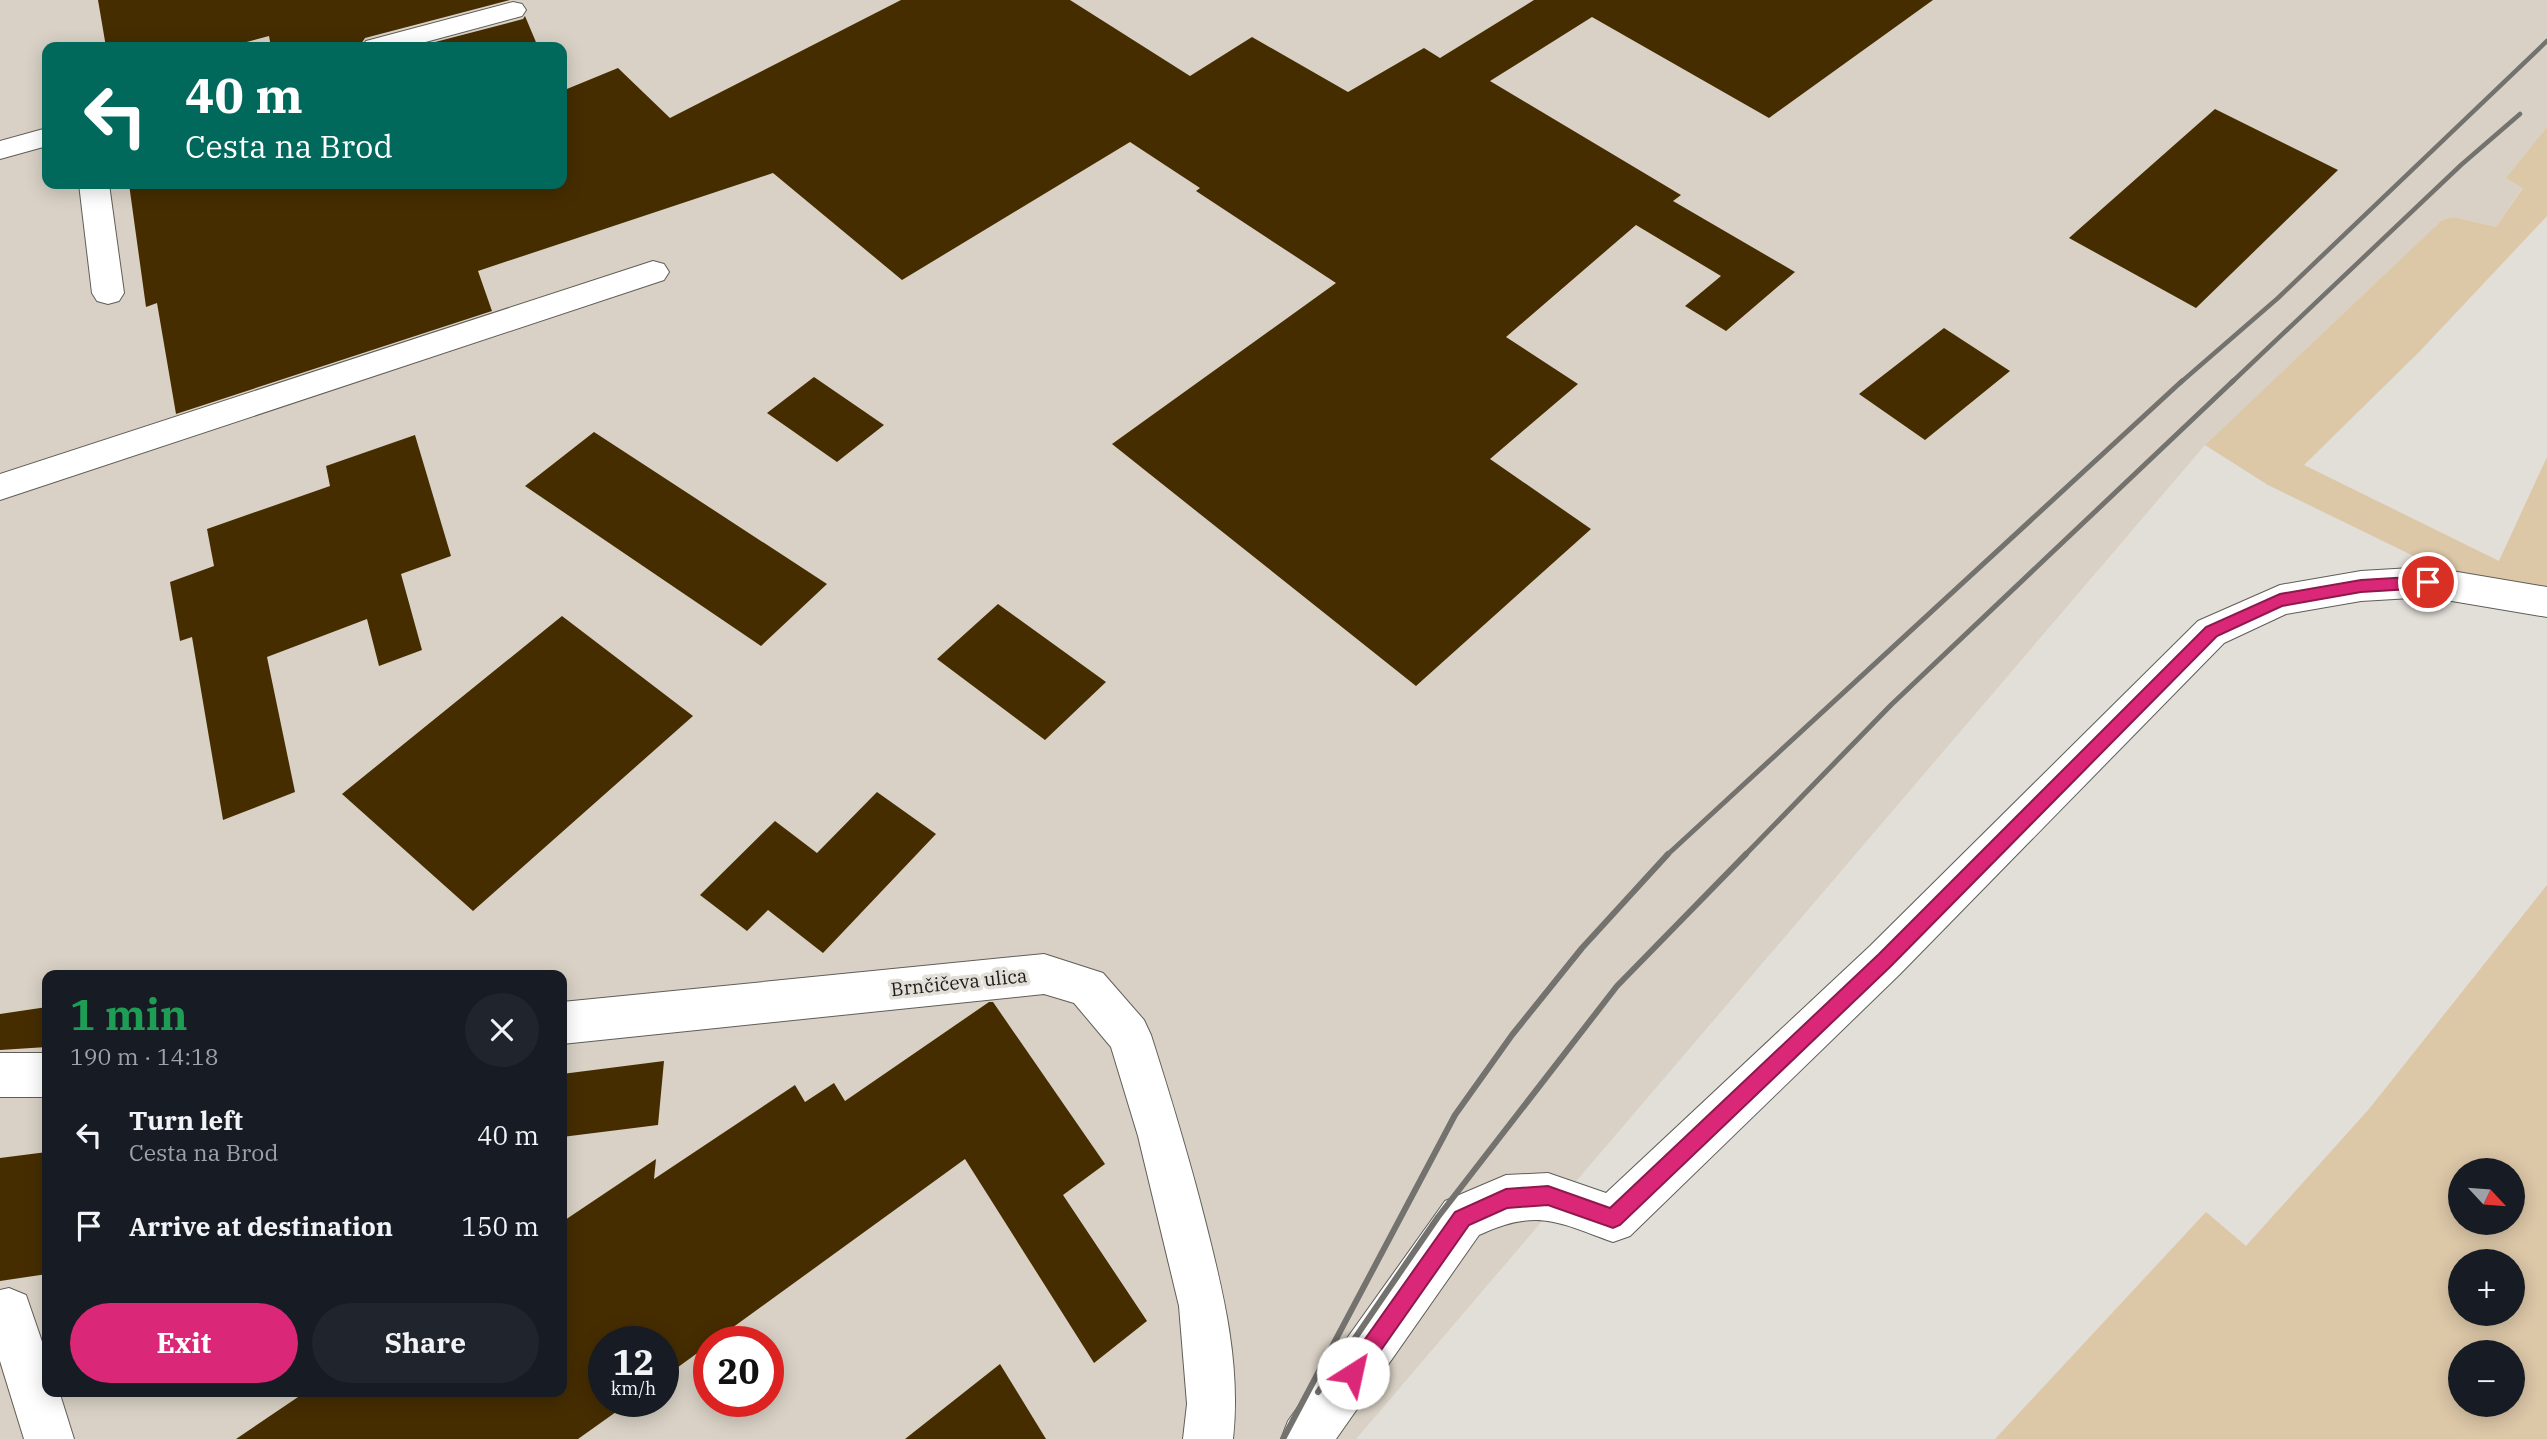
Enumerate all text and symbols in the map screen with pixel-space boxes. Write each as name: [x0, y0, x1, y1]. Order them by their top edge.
text: 40 m: [185, 63, 303, 126]
icon: left: [70, 70, 161, 161]
text: Cesta na Brod: [185, 125, 393, 167]
pin: [2398, 552, 2458, 612]
icon: arrive: [2409, 563, 2447, 601]
street label: Brnčičeva ulica: [890, 963, 1028, 1001]
text: 1 min: [70, 987, 188, 1042]
button: close: [465, 993, 539, 1067]
text: 190 m · 14:18: [70, 1041, 219, 1071]
text: Turn left: [129, 1103, 243, 1137]
icon: left: [70, 1116, 108, 1154]
text: 40 m: [477, 1118, 539, 1152]
text: Cesta na Brod: [129, 1137, 278, 1167]
north arrow: [2448, 1158, 2525, 1236]
map controls: [2448, 1158, 2525, 1417]
icon: arrive: [70, 1207, 108, 1245]
text: Arrive at destination: [129, 1209, 393, 1243]
text: 150 m: [461, 1209, 539, 1243]
button: +: [2448, 1249, 2525, 1326]
button: Exit: [70, 1303, 298, 1383]
button: Share: [312, 1303, 539, 1383]
speed limit sign: 20: [693, 1326, 784, 1417]
position arrow: [1316, 1336, 1390, 1410]
text: 12: [612, 1339, 655, 1385]
button: −: [2448, 1340, 2525, 1417]
text: km/h: [611, 1377, 656, 1400]

